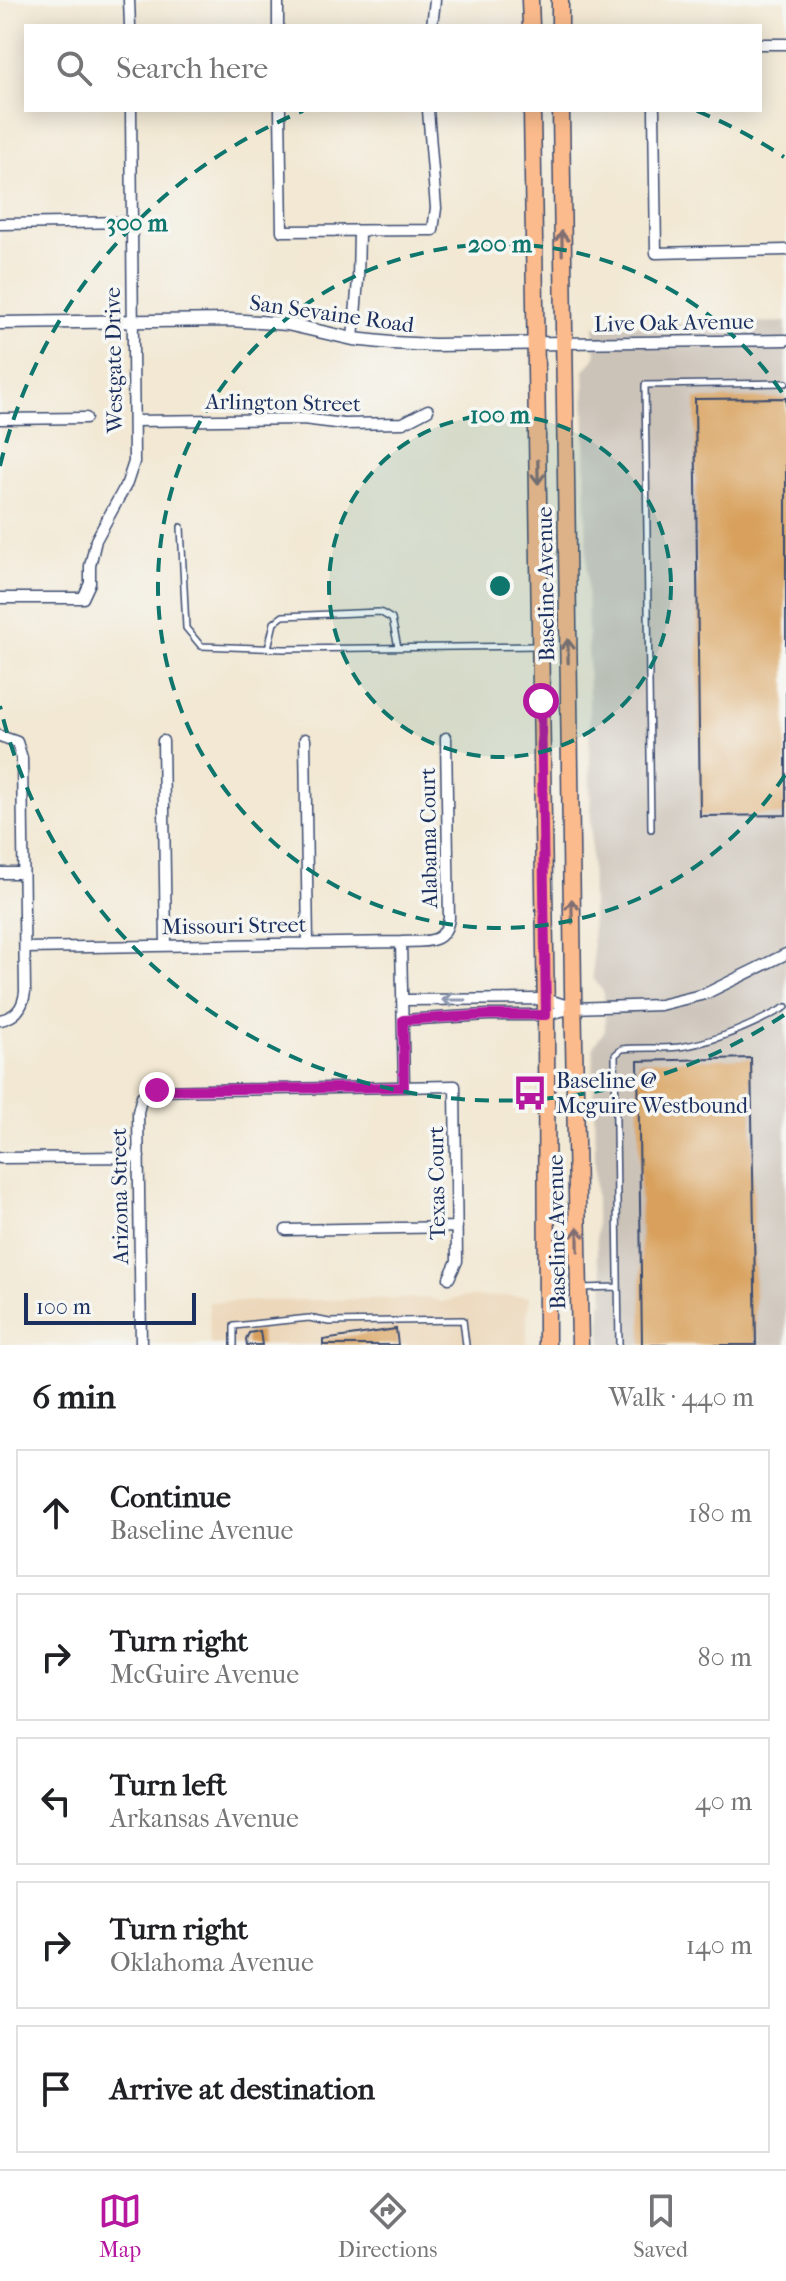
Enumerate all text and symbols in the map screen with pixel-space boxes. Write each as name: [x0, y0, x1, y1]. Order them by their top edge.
search box: [24, 24, 762, 112]
icon: search: [52, 46, 96, 90]
text: Search here: [116, 51, 268, 86]
text: 300 m: [106, 209, 169, 237]
text: 200 m: [468, 230, 533, 258]
one-way arrow: [554, 230, 570, 257]
street label: Westgate Drive: [100, 287, 128, 434]
street label: San Sevaine Road: [248, 290, 417, 339]
street label: Live Oak Avenue: [594, 309, 754, 337]
street label: Arlington Street: [204, 389, 361, 417]
text: 100 m: [470, 401, 531, 429]
one-way arrow: [530, 458, 545, 485]
street label: Baseline Avenue: [532, 506, 560, 662]
centre of rings: [486, 572, 514, 600]
one-way arrow: [560, 638, 575, 665]
route start: [523, 683, 559, 719]
street label: Alabama Court: [415, 767, 443, 910]
one-way arrow: [564, 898, 579, 925]
street label: Missouri Street: [161, 912, 307, 940]
one-way arrow: [441, 992, 468, 1008]
place label: Baseline @ Mcguire Westbound: [556, 1068, 749, 1119]
route end: [139, 1072, 175, 1108]
bus stop icon: Baseline @ Mcguire Westbound: [511, 1074, 549, 1112]
street label: Texas Court: [423, 1126, 451, 1240]
street label: Arizona Street: [106, 1127, 134, 1265]
street label: Baseline Avenue: [543, 1154, 571, 1310]
one-way arrow: [570, 1226, 586, 1253]
scale bar: [24, 1289, 196, 1325]
text: 100 m: [36, 1294, 91, 1320]
text: 6 min: [32, 1377, 116, 1417]
text: Walk · 440 m: [609, 1382, 754, 1413]
text: Continue: [110, 1480, 231, 1515]
icon: ahead: [34, 1491, 78, 1535]
text: 180 m: [688, 1498, 752, 1529]
text: Baseline Avenue: [110, 1515, 293, 1546]
text: Turn right: [110, 1624, 248, 1659]
icon: right: [34, 1635, 78, 1679]
text: 80 m: [697, 1642, 752, 1673]
text: McGuire Avenue: [110, 1659, 299, 1690]
text: Turn left: [110, 1768, 227, 1803]
icon: left: [34, 1779, 78, 1823]
text: 40 m: [695, 1786, 752, 1817]
text: Arkansas Avenue: [110, 1803, 299, 1834]
text: Turn right: [110, 1912, 248, 1947]
icon: right: [34, 1923, 78, 1967]
text: 140 m: [686, 1930, 752, 1961]
text: Oklahoma Avenue: [110, 1947, 314, 1978]
icon: arrive: [34, 2067, 78, 2111]
text: Arrive at destination: [110, 2072, 375, 2107]
tab: Map: [98, 2189, 142, 2263]
tab: Directions: [338, 2189, 437, 2263]
tab: Saved: [633, 2189, 688, 2263]

